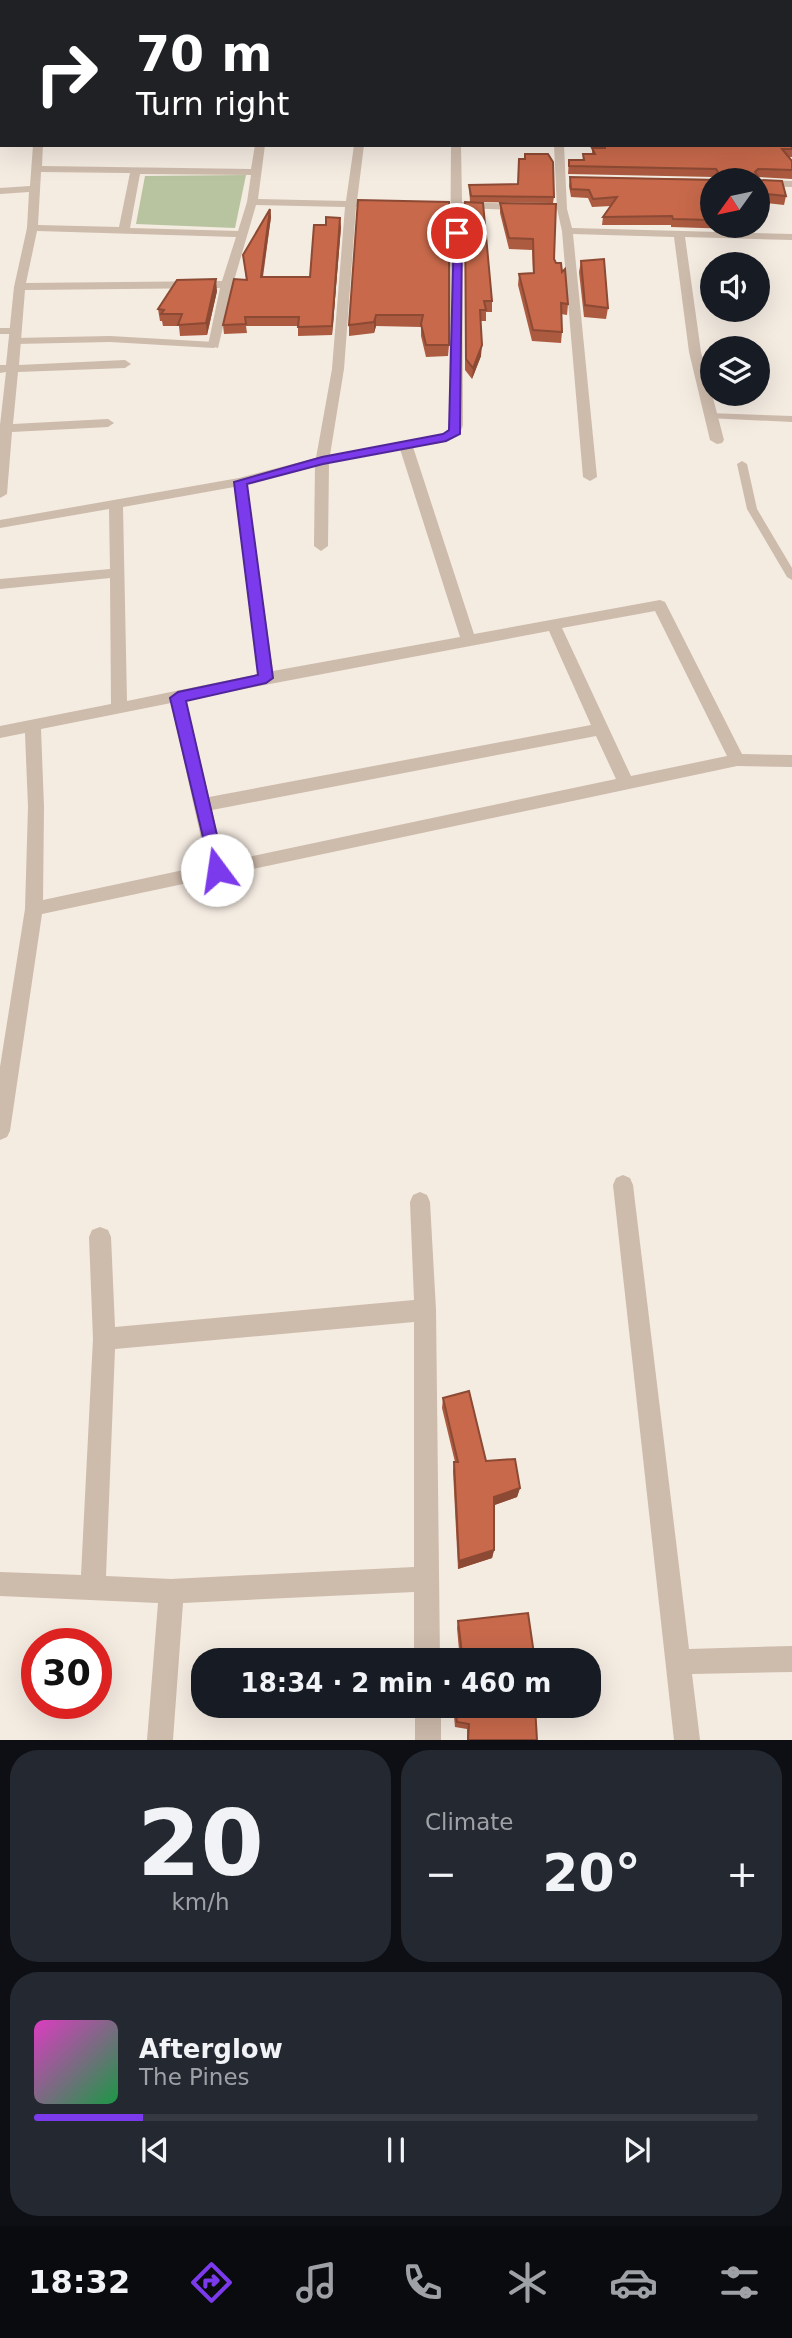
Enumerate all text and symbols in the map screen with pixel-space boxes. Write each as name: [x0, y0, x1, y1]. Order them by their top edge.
text: 70 m: [136, 26, 272, 83]
icon: right: [21, 28, 112, 119]
text: Turn right: [136, 85, 289, 123]
north arrow: [700, 168, 770, 238]
map controls: [700, 168, 770, 406]
pin: [427, 203, 487, 263]
icon: arrive: [438, 214, 476, 252]
button: sound: [700, 252, 770, 322]
button: layers: [700, 336, 770, 406]
position arrow: [180, 833, 254, 907]
speed limit sign: 30: [21, 1628, 112, 1719]
text: 18:34 · 2 min · 460 m: [241, 1668, 551, 1698]
text: 20: [137, 1791, 264, 1896]
text: Climate: [425, 1809, 514, 1835]
text: 20°: [542, 1843, 641, 1903]
text: −: [425, 1852, 457, 1896]
text: +: [726, 1852, 758, 1896]
text: km/h: [171, 1889, 230, 1915]
text: Afterglow: [139, 2034, 283, 2064]
text: The Pines: [139, 2064, 250, 2090]
icon: previous: [136, 2131, 174, 2169]
icon: pause: [377, 2131, 415, 2169]
icon: next: [618, 2131, 656, 2169]
icon: directions: [187, 2258, 236, 2307]
icon: music: [292, 2258, 341, 2307]
icon: phone: [398, 2258, 447, 2307]
icon: climate: [503, 2258, 552, 2307]
icon: car: [609, 2258, 658, 2307]
icon: filters: [715, 2258, 764, 2307]
text: 18:32: [28, 2263, 130, 2301]

